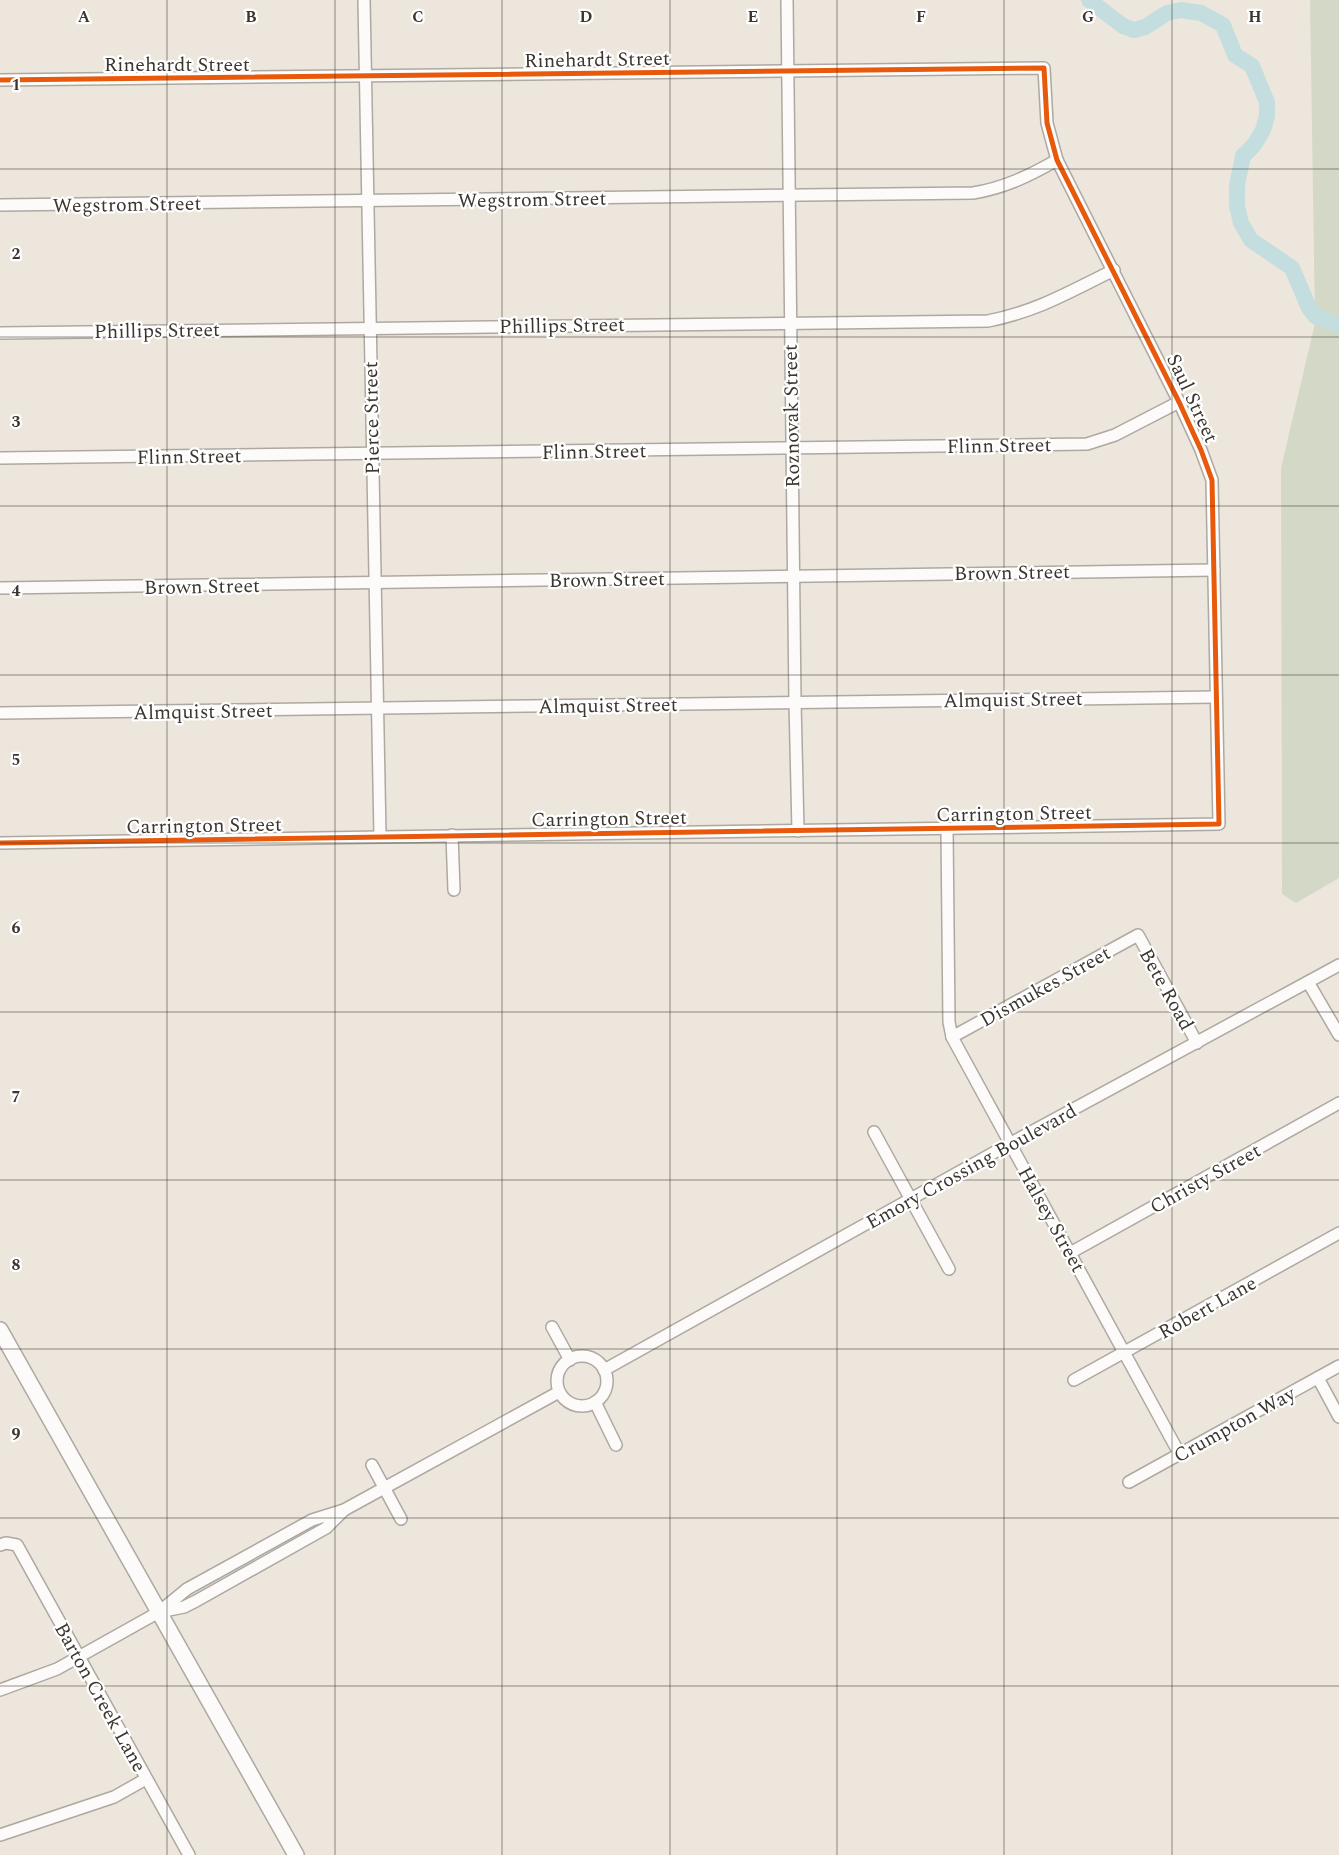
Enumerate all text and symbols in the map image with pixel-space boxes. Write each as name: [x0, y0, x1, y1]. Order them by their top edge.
text: A: [78, 5, 91, 29]
text: B: [245, 5, 257, 29]
text: C: [412, 5, 424, 29]
text: D: [580, 5, 593, 29]
text: E: [748, 5, 758, 29]
text: F: [916, 5, 926, 29]
text: G: [1082, 5, 1094, 29]
text: H: [1248, 5, 1262, 29]
street label: Rinehardt Street: [524, 44, 670, 76]
street label: Rinehardt Street: [104, 50, 250, 80]
text: 1: [12, 73, 20, 97]
street label: Wegstrom Street: [457, 184, 607, 216]
street label: Wegstrom Street: [52, 189, 202, 221]
text: 2: [12, 242, 21, 266]
street label: Phillips Street: [499, 310, 625, 342]
street label: Phillips Street: [94, 315, 220, 347]
street label: Roznovak Street: [776, 344, 808, 488]
street label: Saul Street: [1158, 349, 1226, 448]
street label: Pierce Street: [356, 361, 388, 475]
text: 3: [12, 410, 21, 434]
street label: Flinn Street: [946, 430, 1052, 462]
street label: Flinn Street: [541, 436, 647, 468]
street label: Flinn Street: [136, 441, 242, 473]
street label: Brown Street: [954, 557, 1070, 589]
street label: Brown Street: [549, 564, 665, 596]
street label: Brown Street: [144, 571, 260, 603]
text: 4: [12, 579, 21, 603]
street label: Almquist Street: [943, 684, 1083, 716]
street label: Almquist Street: [538, 690, 678, 722]
street label: Almquist Street: [133, 696, 273, 728]
text: 5: [12, 748, 20, 772]
street label: Carrington Street: [936, 798, 1092, 830]
street label: Carrington Street: [531, 803, 687, 835]
street label: Carrington Street: [126, 810, 282, 842]
text: 6: [12, 916, 21, 940]
street label: Dismukes Street: [975, 939, 1116, 1035]
street label: Bete Road: [1131, 943, 1201, 1036]
text: 7: [12, 1085, 21, 1109]
street label: Emory Crossing Boulevard: [861, 1096, 1082, 1237]
street label: Christy Street: [1144, 1136, 1267, 1222]
street label: Halsey Street: [1010, 1161, 1093, 1278]
text: 8: [12, 1253, 21, 1277]
street label: Robert Lane: [1153, 1268, 1262, 1347]
street label: Crumpton Way: [1168, 1378, 1302, 1471]
text: 9: [12, 1422, 21, 1446]
street label: Barton Creek Lane: [46, 1617, 154, 1778]

